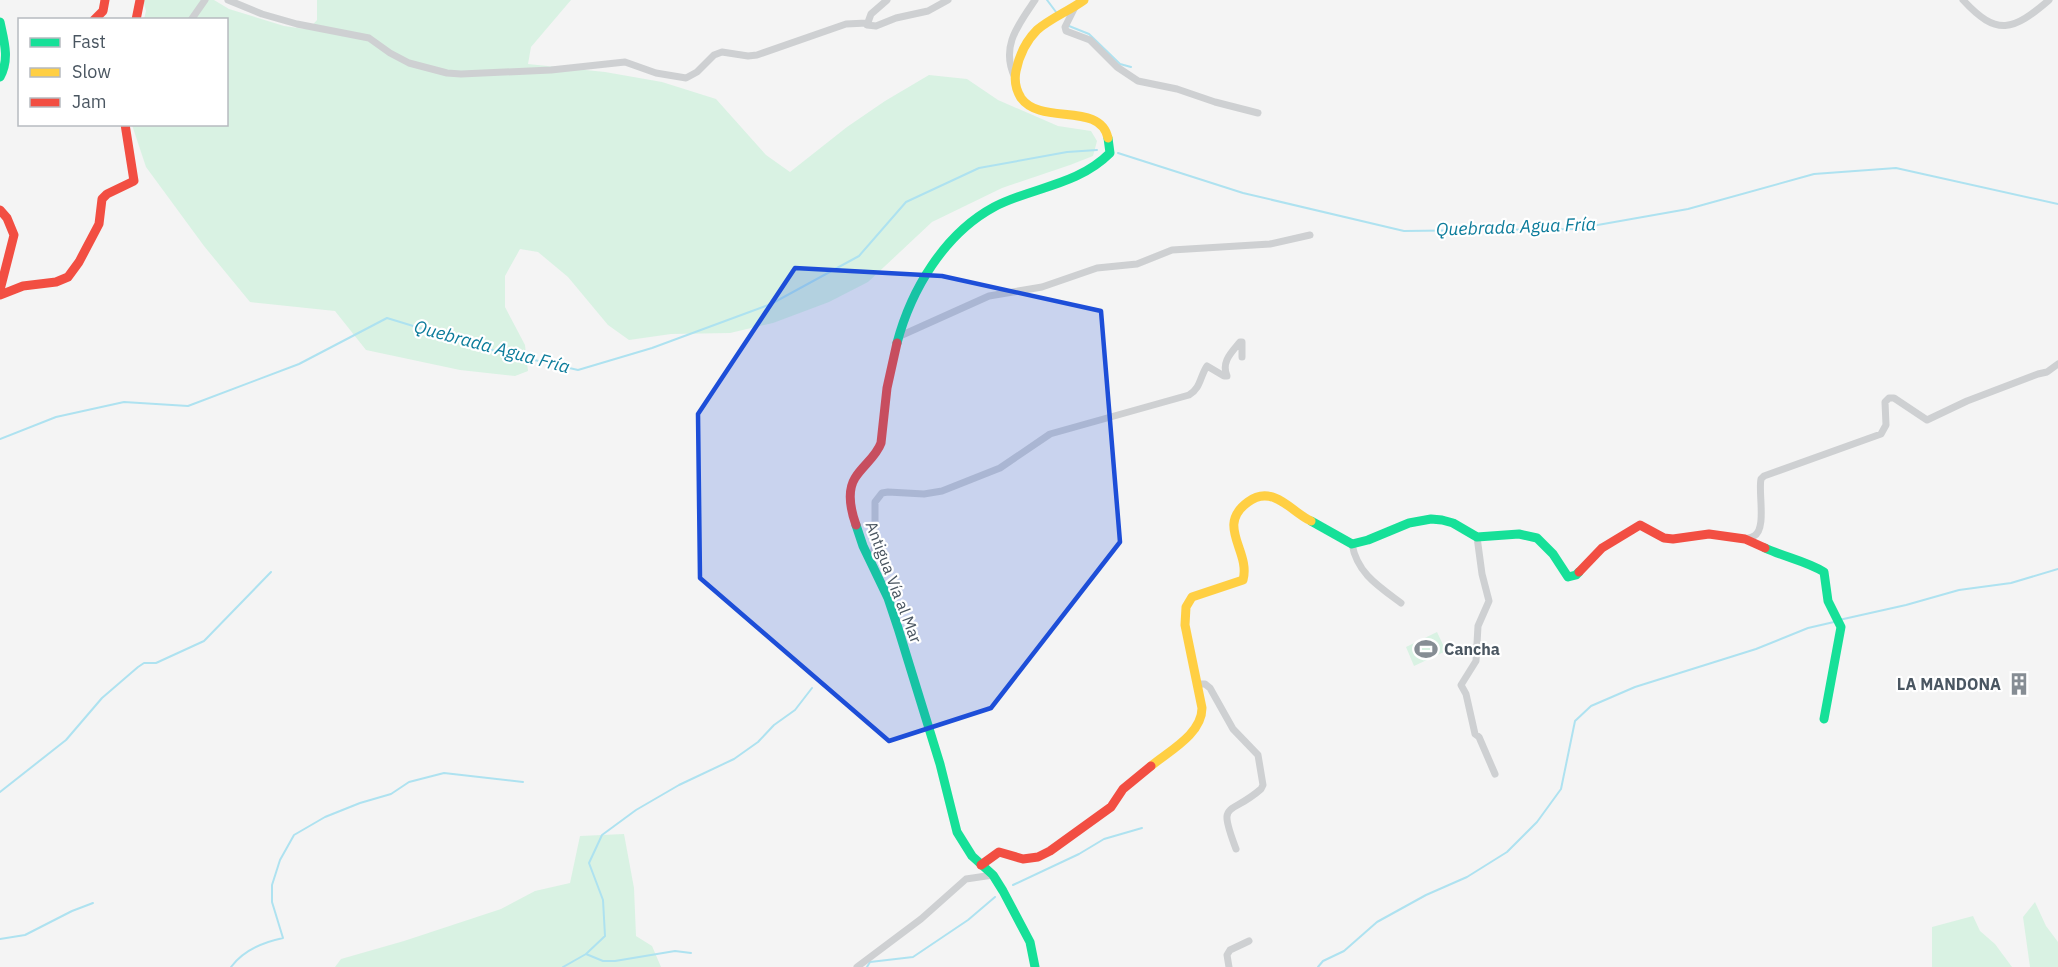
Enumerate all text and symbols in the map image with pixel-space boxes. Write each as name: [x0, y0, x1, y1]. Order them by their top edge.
legend: [18, 18, 228, 126]
text: Fast: [72, 30, 106, 53]
text: Slow: [72, 60, 111, 83]
text: Jam: [72, 90, 107, 113]
water label: Quebrada Agua Fría: [1436, 212, 1596, 241]
water label: Quebrada Agua Fría: [412, 315, 572, 378]
street label: Antigua Vía al Mar: [862, 518, 926, 646]
sports icon: Cancha: [1413, 636, 1439, 662]
place label: Cancha: [1444, 639, 1500, 659]
building icon: LA MANDONA: [2006, 671, 2032, 697]
place label: LA MANDONA: [1897, 674, 2001, 694]

